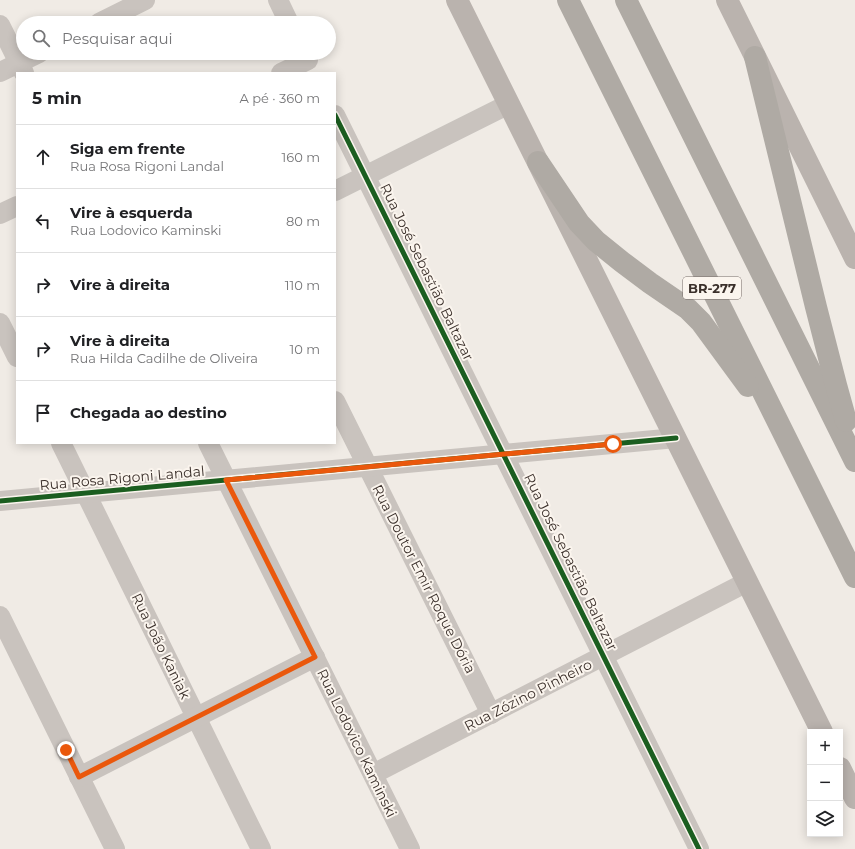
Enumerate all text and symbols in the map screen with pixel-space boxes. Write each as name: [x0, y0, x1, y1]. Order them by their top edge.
search box: [16, 16, 336, 60]
icon: search: [30, 27, 52, 49]
text: Pesquisar aqui: [62, 29, 173, 48]
text: 5 min: [32, 88, 82, 108]
text: A pé · 360 m: [239, 90, 320, 106]
text: Siga em frente: [70, 139, 185, 158]
icon: ahead: [32, 146, 54, 168]
text: 160 m: [282, 149, 320, 165]
text: Rua Rosa Rigoni Landal: [70, 158, 224, 174]
street label: Rua José Sebastião Baltazar: [376, 180, 478, 364]
text: Vire à esquerda: [70, 203, 193, 222]
icon: left: [32, 210, 54, 232]
text: 80 m: [286, 213, 320, 229]
text: Rua Lodovico Kaminski: [70, 222, 221, 238]
icon: right: [32, 274, 54, 296]
text: Vire à direita: [70, 275, 170, 294]
text: 110 m: [285, 277, 320, 293]
road number: BR-277: [683, 277, 741, 299]
text: Vire à direita: [70, 331, 170, 350]
icon: right: [32, 338, 54, 360]
text: 10 m: [290, 341, 320, 357]
text: Rua Hilda Cadilhe de Oliveira: [70, 350, 258, 366]
icon: arrive: [32, 402, 54, 424]
text: Chegada ao destino: [70, 403, 227, 422]
route start: [604, 435, 622, 453]
street label: Rua Rosa Rigoni Landal: [39, 462, 205, 494]
street label: Rua José Sebastião Baltazar: [520, 470, 622, 654]
street label: Rua Doutor Emir Roque Dória: [368, 481, 480, 677]
street label: Rua João Kaniak: [128, 590, 195, 703]
street label: Rua Zózino Pinheiro: [461, 655, 595, 735]
street label: Rua Lodovico Kaminski: [313, 666, 401, 820]
map controls: [807, 729, 843, 837]
button: +: [807, 729, 843, 765]
route end: [57, 741, 75, 759]
button: −: [807, 765, 843, 801]
button: layers: [807, 801, 843, 837]

